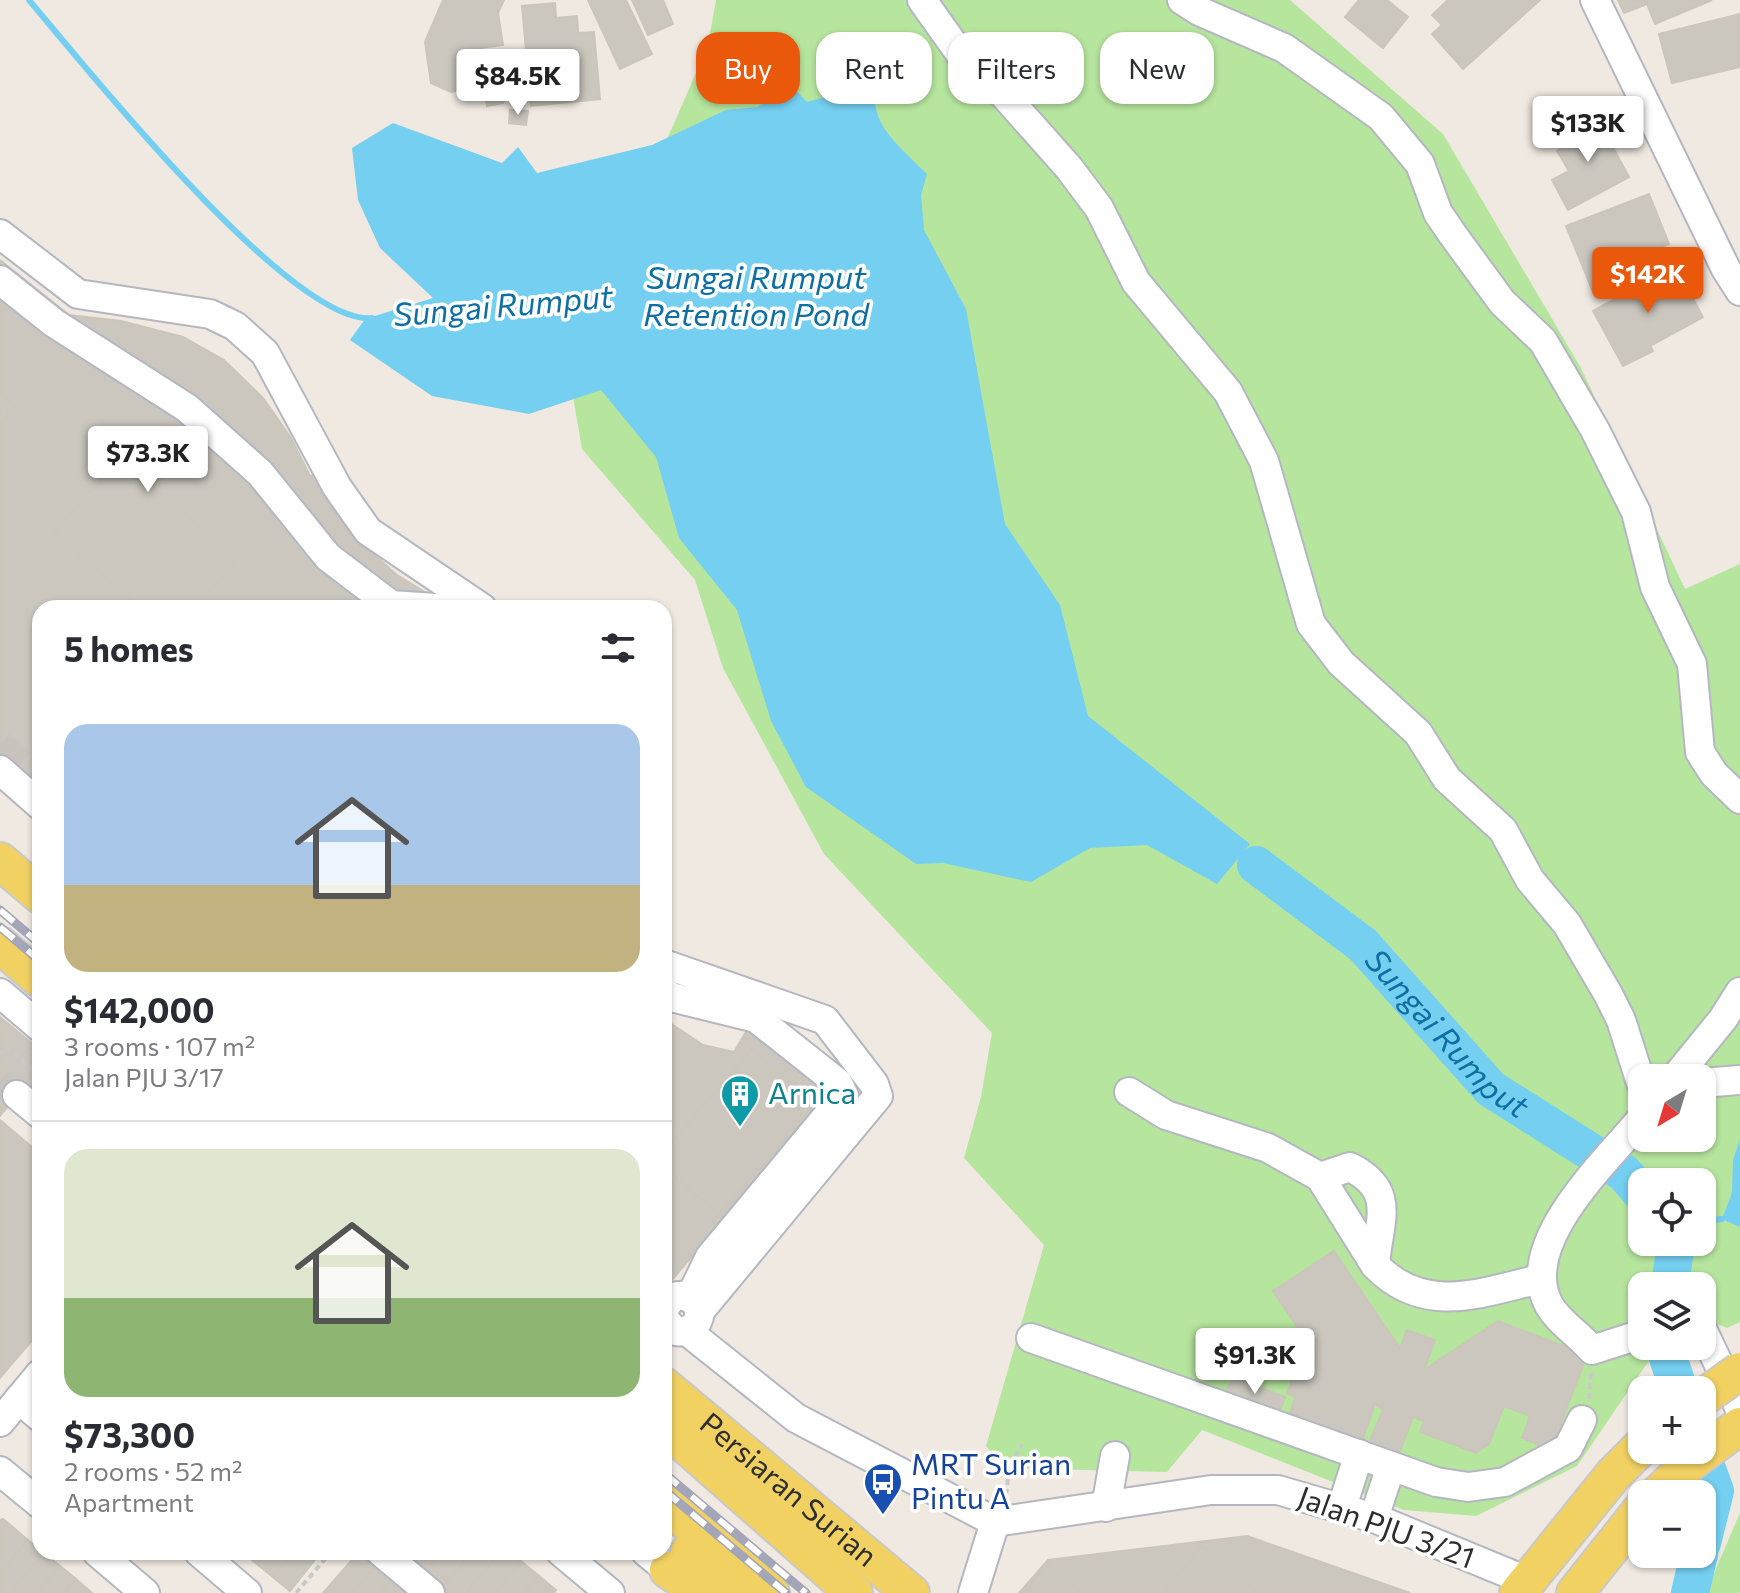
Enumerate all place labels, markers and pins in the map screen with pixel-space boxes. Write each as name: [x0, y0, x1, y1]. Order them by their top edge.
pin: $84.5K: [453, 49, 583, 117]
pin: $133K: [1532, 96, 1644, 164]
pin: $142K: [1592, 247, 1704, 315]
pin: $73.3K: [83, 426, 213, 494]
building icon: Arnica: [719, 1073, 761, 1128]
place label: Arnica: [768, 1073, 856, 1110]
pin: $91.3K: [1190, 1328, 1320, 1396]
place label: MRT Surian Pintu A: [911, 1444, 1071, 1515]
bus stop icon: MRT Surian Pintu A: [862, 1461, 904, 1516]

